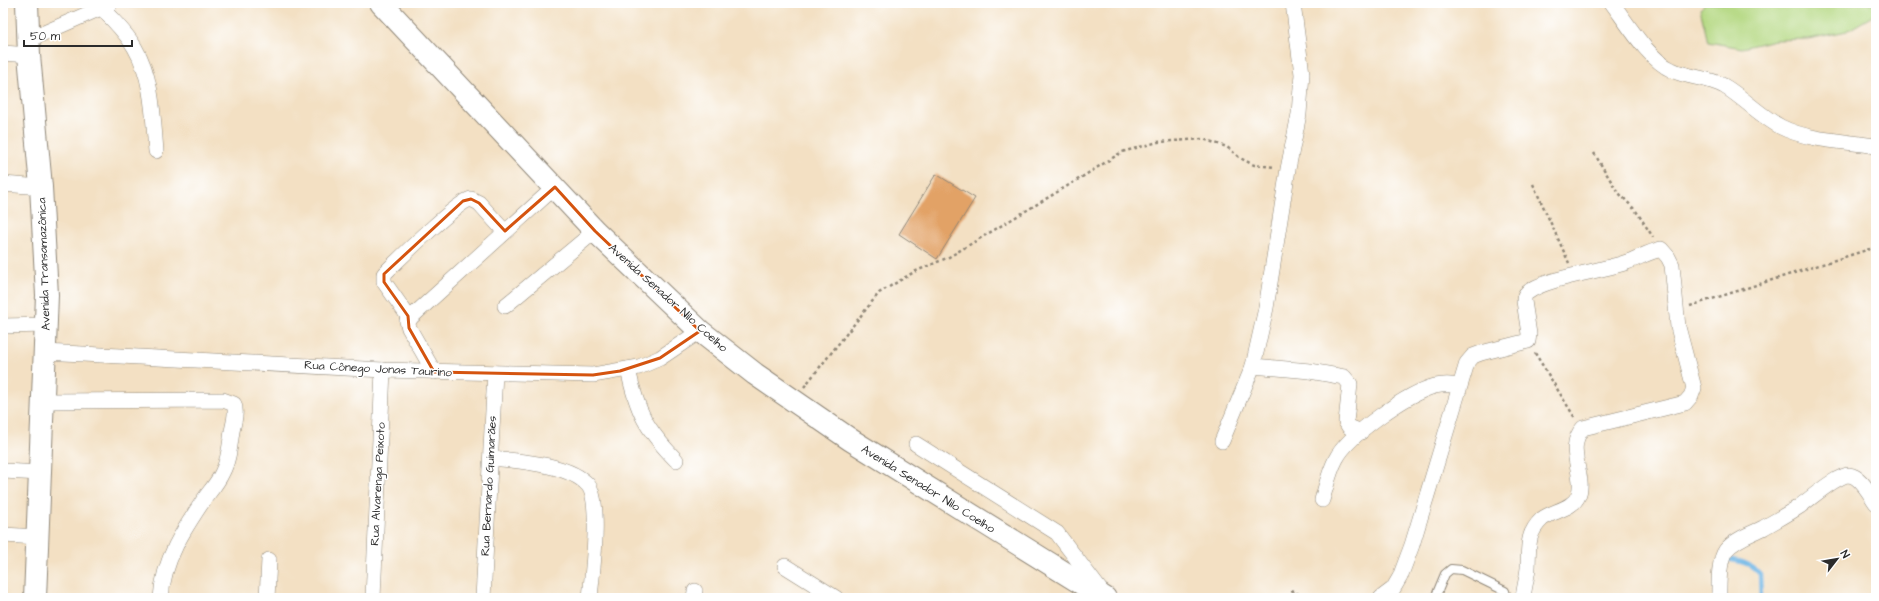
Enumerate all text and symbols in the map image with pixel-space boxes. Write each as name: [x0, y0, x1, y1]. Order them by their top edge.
scale bar: [24, 22, 132, 48]
text: 50 m: [30, 28, 61, 45]
street label: Avenida Transamazônica: [33, 197, 55, 331]
street label: Avenida Senador Nilo Coelho: [605, 240, 731, 356]
street label: Rua Cônego Jonas Taurino: [304, 357, 453, 382]
street label: Rua Bernardo Guimarães: [477, 415, 501, 557]
street label: Rua Alvarenga Peixoto: [366, 422, 391, 546]
street label: Avenida Senador Nilo Coelho: [858, 441, 998, 537]
north arrow: [1817, 539, 1857, 579]
text: N: [1837, 547, 1853, 561]

